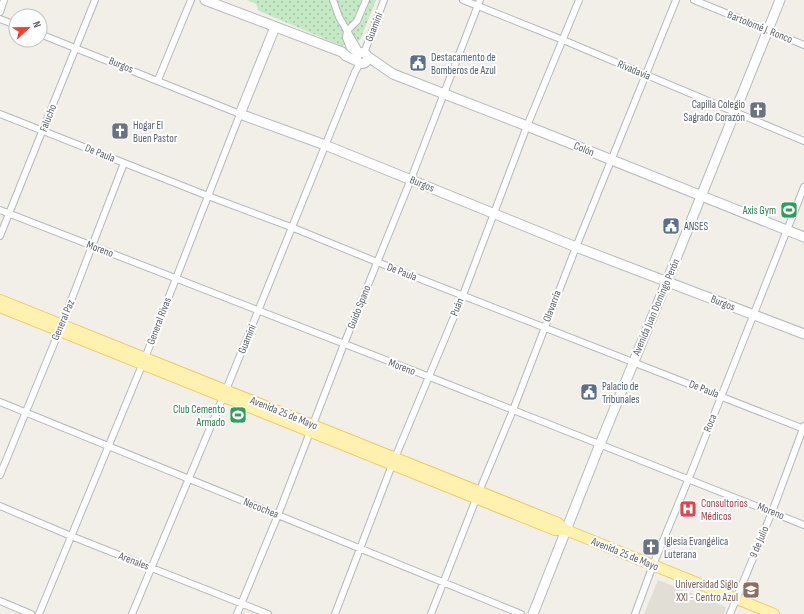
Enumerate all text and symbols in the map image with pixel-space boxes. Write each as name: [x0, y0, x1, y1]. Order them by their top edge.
north arrow: [8, 8, 48, 48]
street label: Bartolomé J. Ronco: [725, 8, 795, 46]
street label: Guaminí: [363, 10, 386, 43]
text: N: [30, 19, 44, 30]
place label: Destacamento de Bomberos de Azul: [431, 51, 496, 77]
public building icon: Destacamento de Bomberos de Azul: [408, 53, 428, 73]
street label: Burgos: [107, 54, 135, 76]
street label: Rivadavia: [615, 57, 653, 83]
place label: Capilla Colegio Sagrado Corazón: [683, 98, 745, 124]
church icon: Capilla Colegio Sagrado Corazón: [748, 100, 768, 120]
street label: Falucho: [37, 102, 59, 134]
place label: Hogar El Buen Pastor: [133, 119, 177, 145]
church icon: Hogar El Buen Pastor: [110, 121, 130, 141]
street label: Colón: [572, 139, 596, 159]
street label: De Paula: [83, 141, 117, 165]
street label: Burgos: [408, 173, 436, 195]
sports icon: Axis Gym: [779, 200, 799, 220]
place label: Axis Gym: [742, 204, 776, 217]
public building icon: ANSES: [661, 216, 681, 236]
place label: ANSES: [683, 220, 709, 233]
street label: Moreno: [85, 238, 116, 260]
street label: Avenida Juan Domingo Perón: [629, 256, 682, 358]
street label: De Paula: [385, 260, 419, 284]
street label: Guido Spano: [344, 283, 374, 331]
street label: Olavarría: [540, 288, 564, 324]
street label: Burgos: [709, 292, 737, 314]
street label: General Rivas: [144, 296, 174, 346]
street label: Puán: [448, 296, 467, 318]
street label: General Paz: [49, 298, 77, 342]
street label: Guaminí: [235, 322, 259, 355]
street label: Moreno: [387, 356, 418, 378]
street label: De Paula: [687, 377, 721, 401]
place label: Palacio de Tribunales: [602, 380, 639, 406]
public building icon: Palacio de Tribunales: [579, 382, 599, 402]
street label: Avenida 25 de Mayo: [248, 393, 320, 433]
place label: Club Cemento Armado: [173, 403, 225, 429]
sports icon: Club Cemento Armado: [228, 405, 248, 425]
street label: Roca: [701, 412, 719, 434]
street label: Necochea: [242, 495, 280, 521]
place label: Consultorios Médicos: [701, 497, 748, 523]
hospital icon: Consultorios Médicos: [678, 499, 698, 519]
street label: Moreno: [756, 500, 787, 522]
street label: 9 de Julio: [747, 524, 772, 560]
street label: Avenida 25 de Mayo: [589, 534, 661, 574]
place label: Iglesia Evangélica Luterana: [664, 535, 728, 561]
church icon: Iglesia Evangélica Luterana: [641, 537, 661, 557]
street label: Arenales: [116, 549, 151, 573]
place label: Universidad Siglo XXI - Centro Azul: [675, 578, 738, 604]
school or university icon: Universidad Siglo XXI - Centro Azul: [741, 580, 761, 600]

